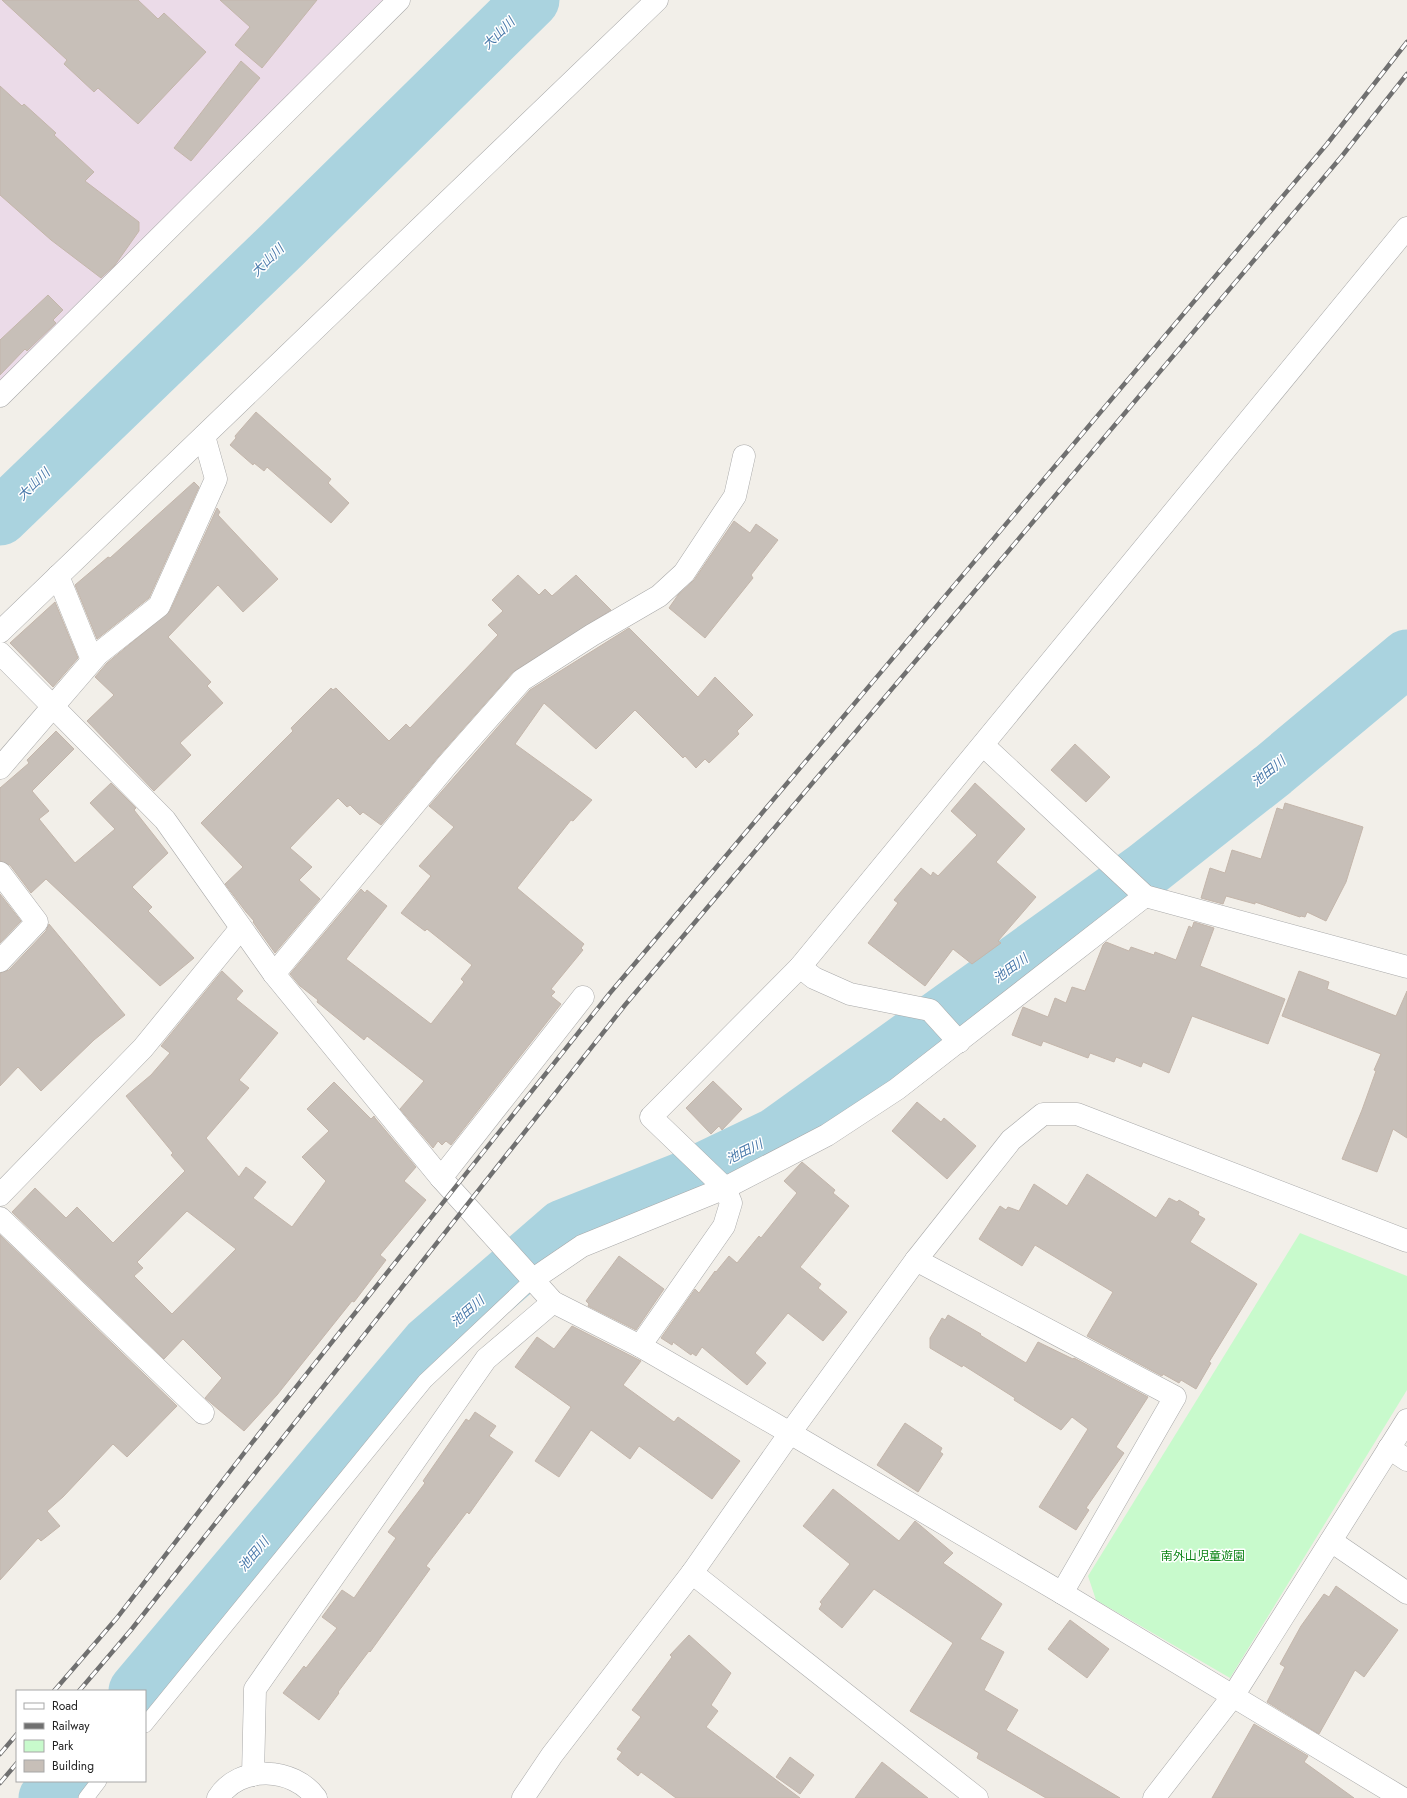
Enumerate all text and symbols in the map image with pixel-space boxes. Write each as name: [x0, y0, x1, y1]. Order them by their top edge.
water label: 大山川: [478, 11, 520, 54]
water label: 大山川: [247, 239, 289, 281]
water label: 大山川: [13, 463, 55, 505]
water label: 池田川: [1247, 750, 1291, 791]
water label: 池田川: [989, 948, 1033, 988]
water label: 池田川: [723, 1133, 768, 1169]
water label: 池田川: [446, 1290, 490, 1331]
water label: 池田川: [234, 1532, 274, 1575]
park label: 南外山児童遊園: [1161, 1547, 1245, 1565]
legend: [16, 1690, 146, 1782]
text: Road: [52, 1697, 78, 1715]
text: Railway: [52, 1717, 90, 1735]
text: Park: [52, 1737, 74, 1755]
text: Building: [52, 1757, 94, 1775]

